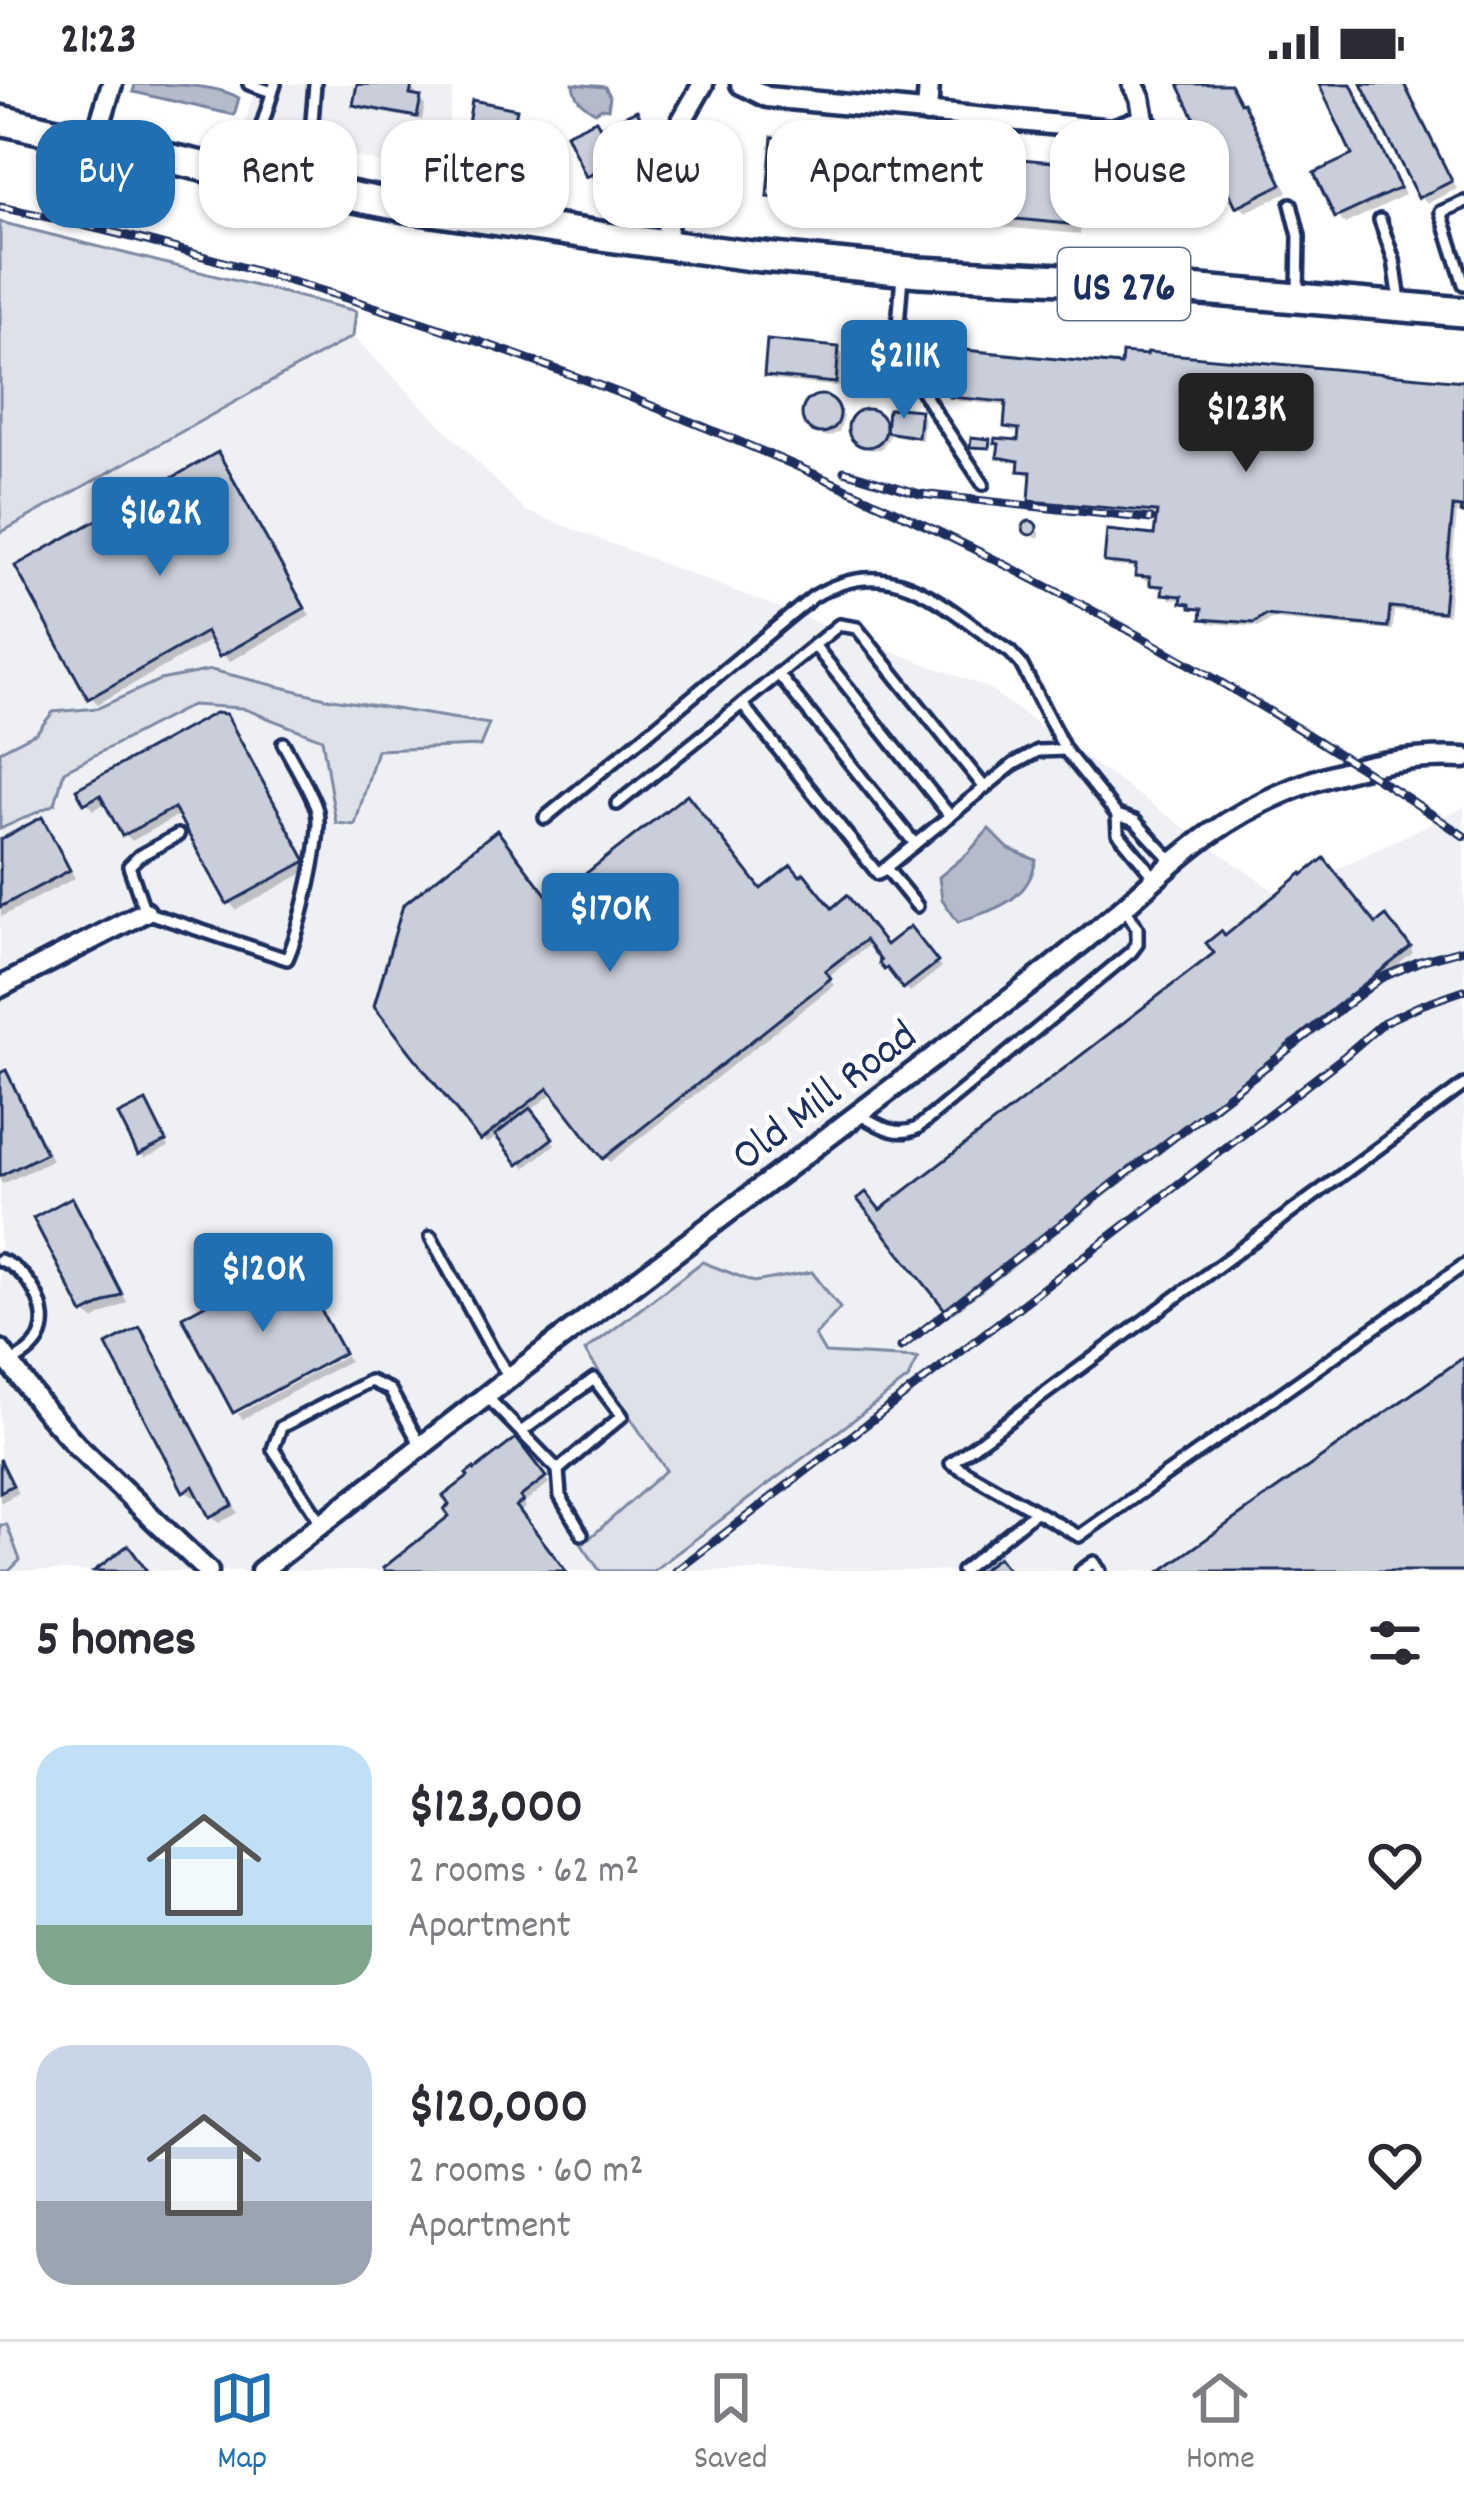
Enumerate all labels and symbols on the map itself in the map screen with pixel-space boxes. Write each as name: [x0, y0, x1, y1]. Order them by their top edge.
road number: US 276: [1058, 248, 1190, 320]
pin: $211K: [820, 320, 988, 422]
pin: $123K: [1162, 373, 1330, 475]
pin: $162K: [76, 477, 244, 579]
pin: $170K: [526, 873, 694, 975]
street label: Old Mill Road: [720, 1007, 933, 1190]
pin: $120K: [179, 1233, 347, 1335]

